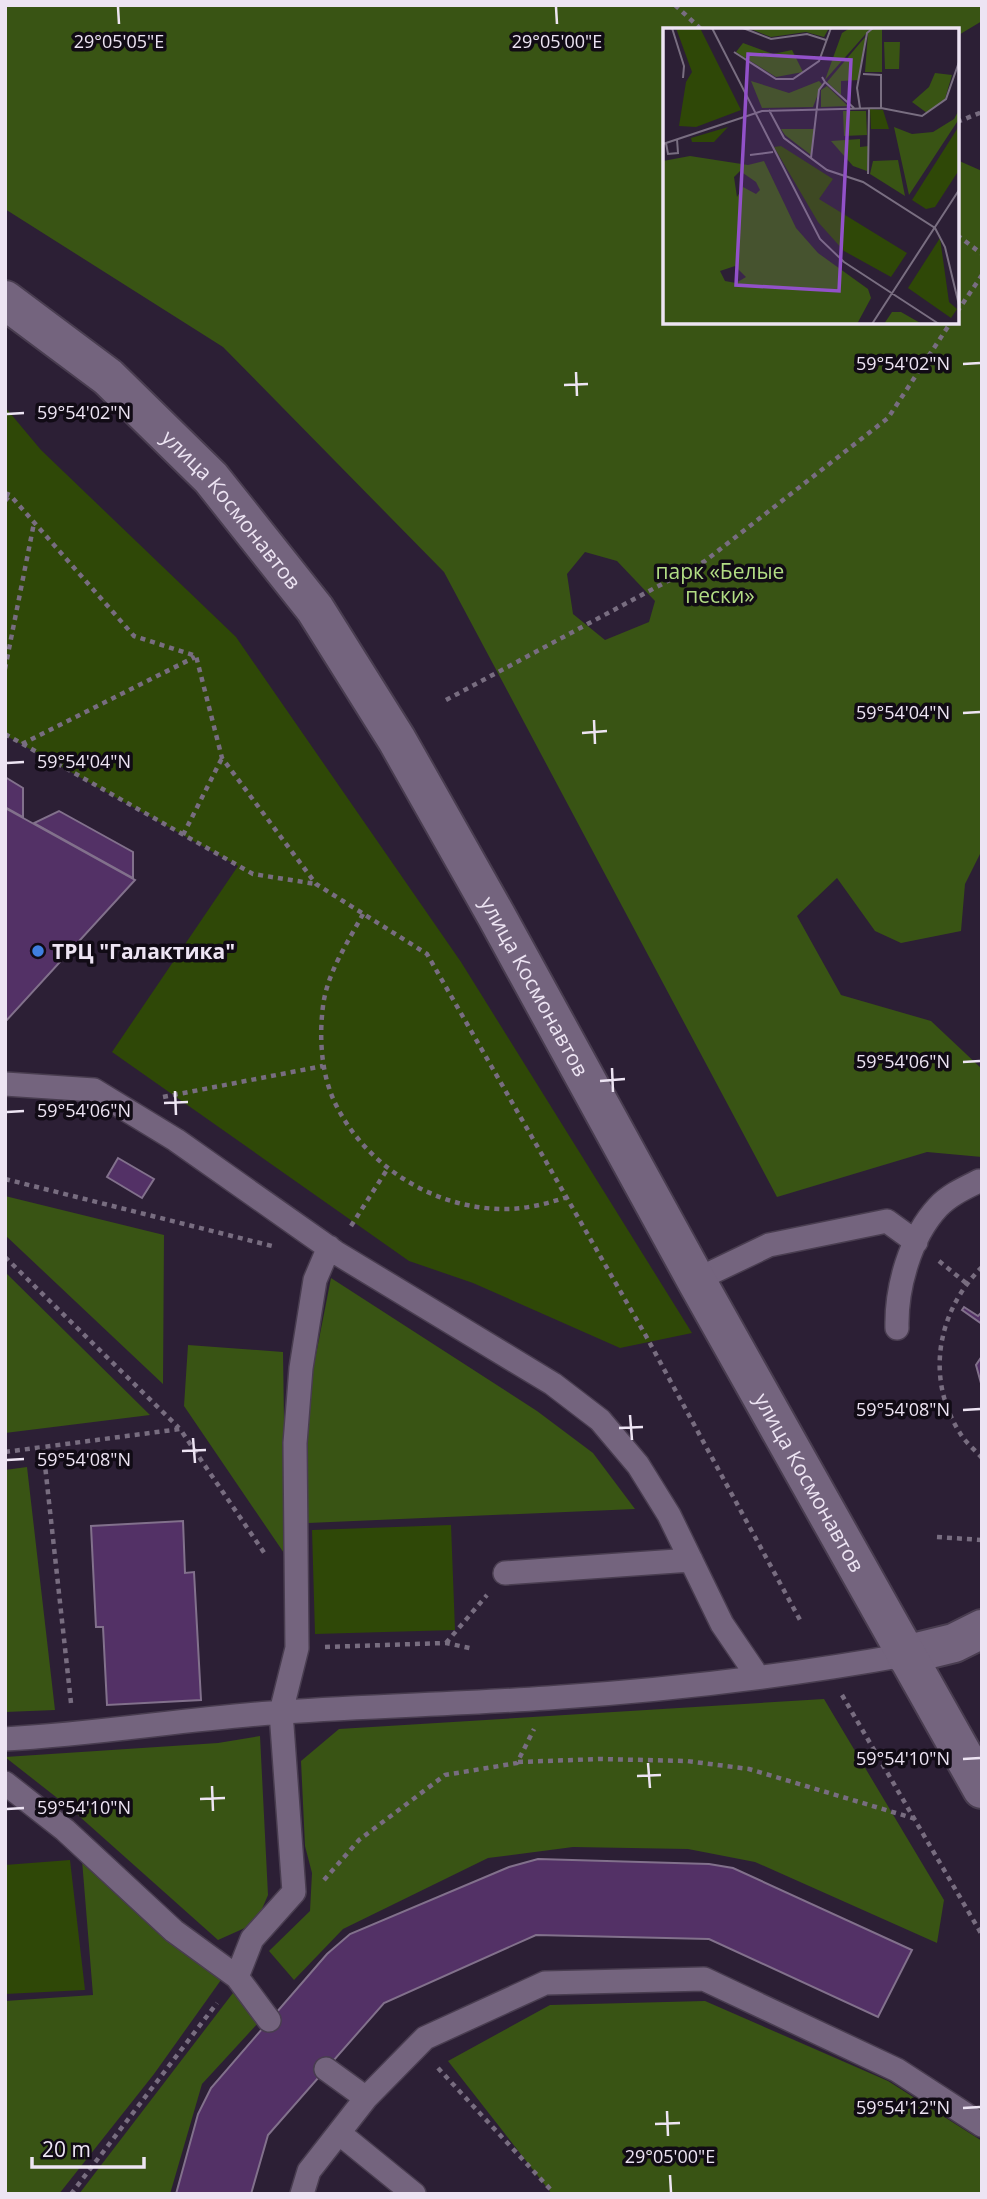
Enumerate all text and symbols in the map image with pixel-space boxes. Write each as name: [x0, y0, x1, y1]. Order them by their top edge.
inset map: [663, 28, 959, 324]
text: 29°05'05"E: [74, 29, 164, 53]
text: 29°05'00"E: [512, 29, 602, 53]
text: 59°54'02"N: [856, 351, 950, 375]
text: 59°54'02"N: [37, 400, 131, 424]
street label: улица Космонавтов: [156, 424, 308, 595]
park label: парк «Белые пески»: [656, 557, 784, 609]
text: 59°54'04"N: [856, 700, 950, 724]
text: 59°54'04"N: [37, 749, 131, 773]
street label: улица Космонавтов: [474, 891, 596, 1081]
place label: ТРЦ "Галактика": [52, 937, 235, 965]
marker: ТРЦ "Галактика": [30, 943, 46, 959]
text: 59°54'06"N: [856, 1049, 950, 1073]
text: 59°54'06"N: [37, 1098, 131, 1122]
street label: улица Космонавтов: [748, 1388, 871, 1577]
text: 59°54'08"N: [856, 1397, 950, 1421]
text: 59°54'08"N: [37, 1447, 131, 1471]
text: 59°54'10"N: [856, 1746, 950, 1770]
text: 59°54'10"N: [37, 1795, 131, 1819]
text: 59°54'12"N: [856, 2095, 950, 2119]
scale bar: [32, 2126, 144, 2170]
text: 20 m: [42, 2135, 91, 2163]
text: 29°05'00"E: [625, 2144, 715, 2168]

